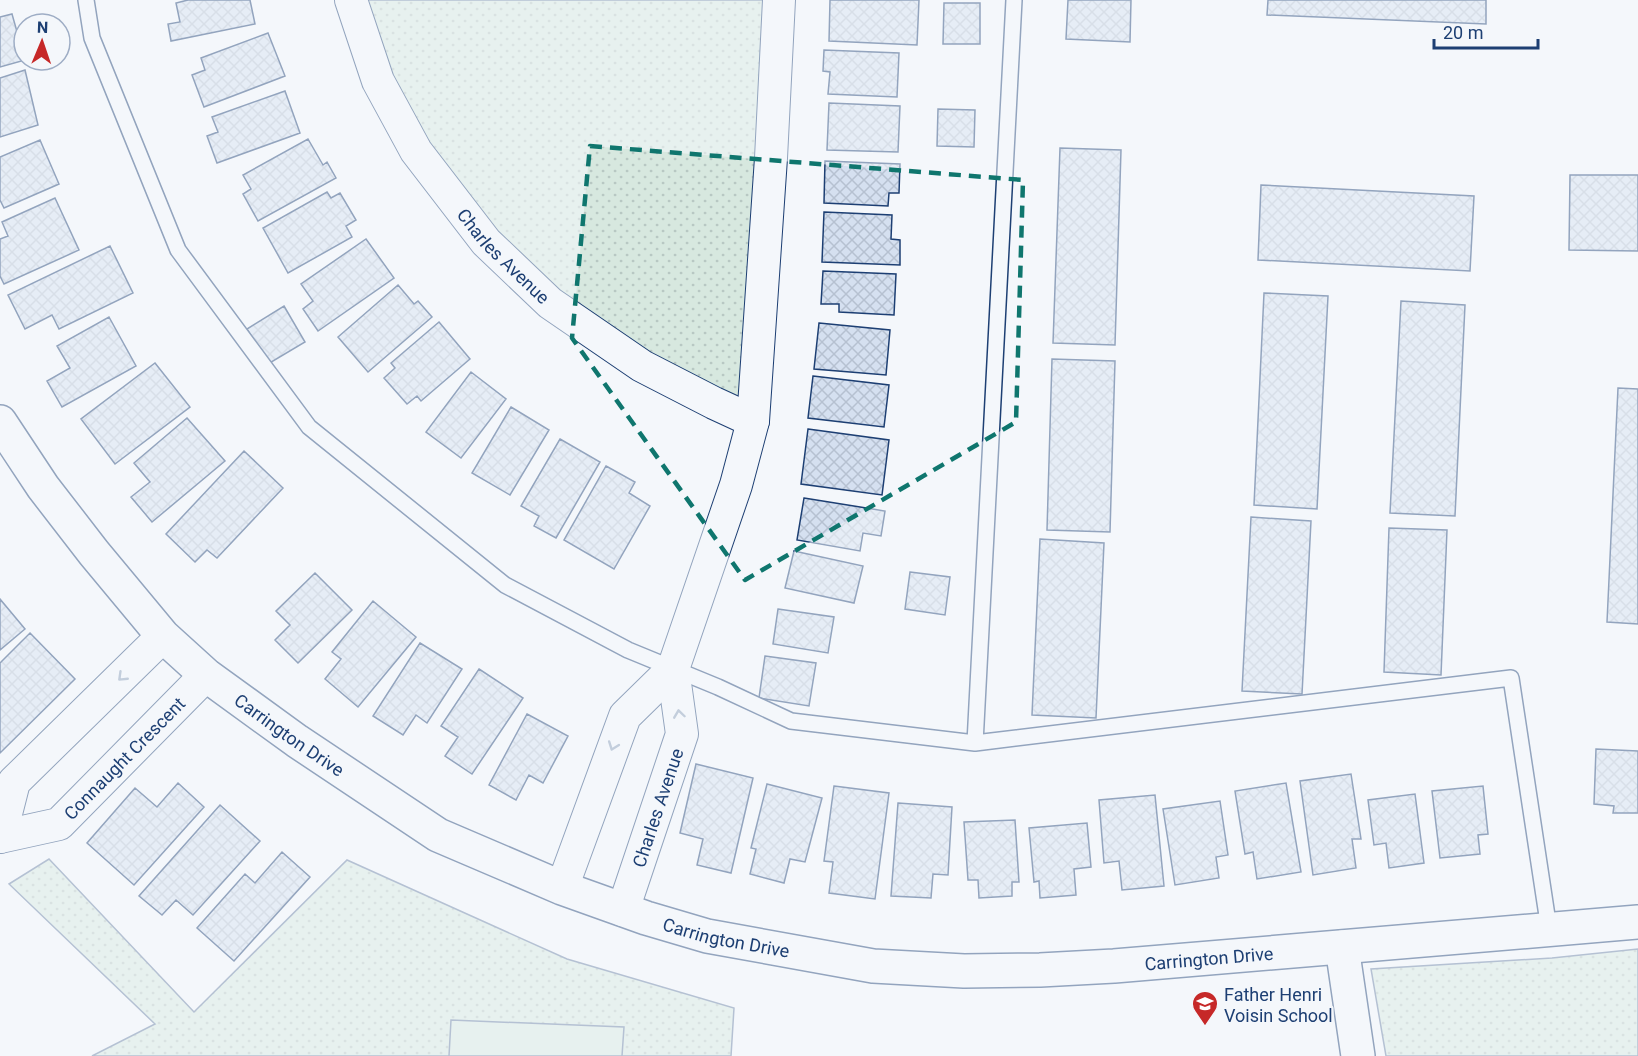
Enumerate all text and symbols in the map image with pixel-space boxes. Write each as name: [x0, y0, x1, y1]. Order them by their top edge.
north arrow: [12, 12, 72, 72]
scale bar: [1434, 12, 1538, 50]
text: N: [37, 18, 48, 37]
text: 20 m: [1443, 22, 1483, 43]
street label: Charles Avenue: [453, 204, 554, 308]
one-way arrow: [118, 669, 129, 680]
street label: Carrington Drive: [231, 689, 348, 780]
street label: Connaught Crescent: [59, 693, 189, 824]
one-way arrow: [674, 710, 686, 719]
one-way arrow: [608, 740, 621, 751]
street label: Charles Avenue: [628, 745, 687, 870]
street label: Carrington Drive: [660, 913, 791, 961]
street label: Carrington Drive: [1144, 942, 1274, 974]
place label: Father Henri Voisin School: [1224, 984, 1333, 1026]
school or university icon: Father Henri Voisin School: [1190, 989, 1220, 1027]

